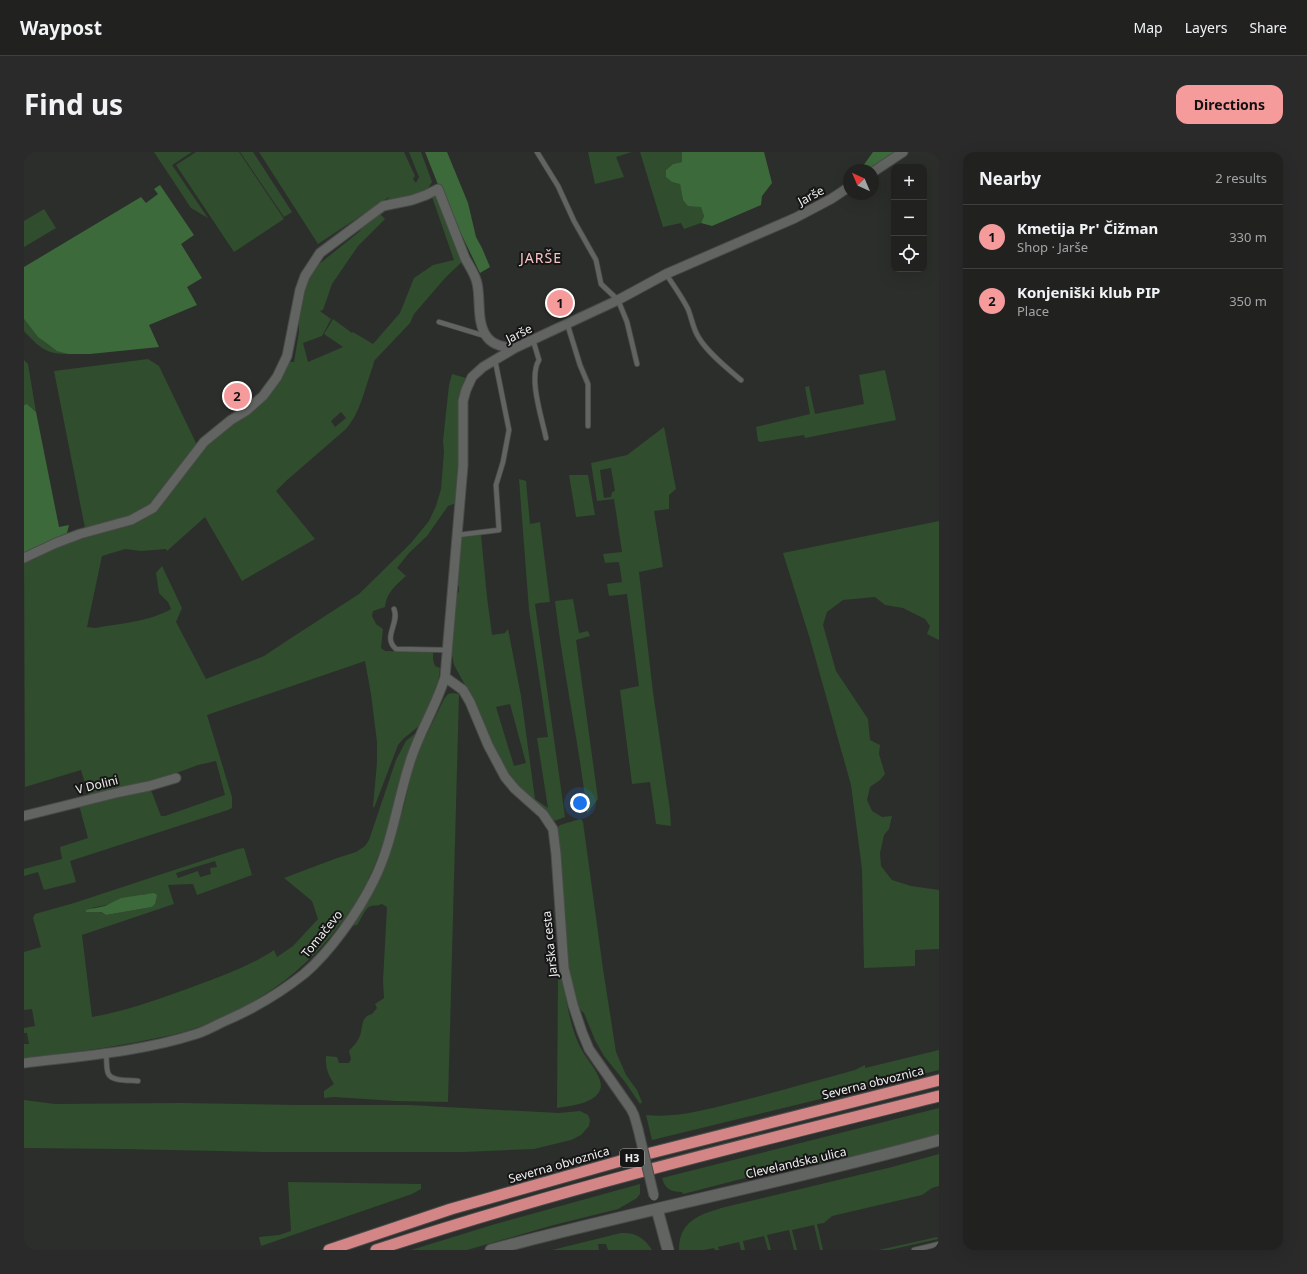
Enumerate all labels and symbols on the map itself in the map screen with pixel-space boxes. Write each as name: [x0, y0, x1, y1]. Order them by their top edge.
north arrow: [843, 164, 879, 200]
street label: Jarše: [794, 181, 827, 210]
district label: JARŠE: [518, 248, 562, 267]
pin: 1: [547, 288, 573, 318]
street label: Jarše: [502, 320, 535, 348]
pin: 2: [224, 381, 250, 411]
street label: V Dolini: [74, 771, 120, 798]
your location: [570, 793, 590, 813]
street label: Tomačevo: [297, 906, 346, 961]
street label: Jarška cesta: [538, 910, 562, 979]
street label: Severna obvoznica: [820, 1062, 926, 1103]
street label: Severna obvoznica: [506, 1142, 611, 1187]
street label: Clevelandska ulica: [744, 1143, 848, 1182]
road number: H3: [620, 1149, 644, 1167]

